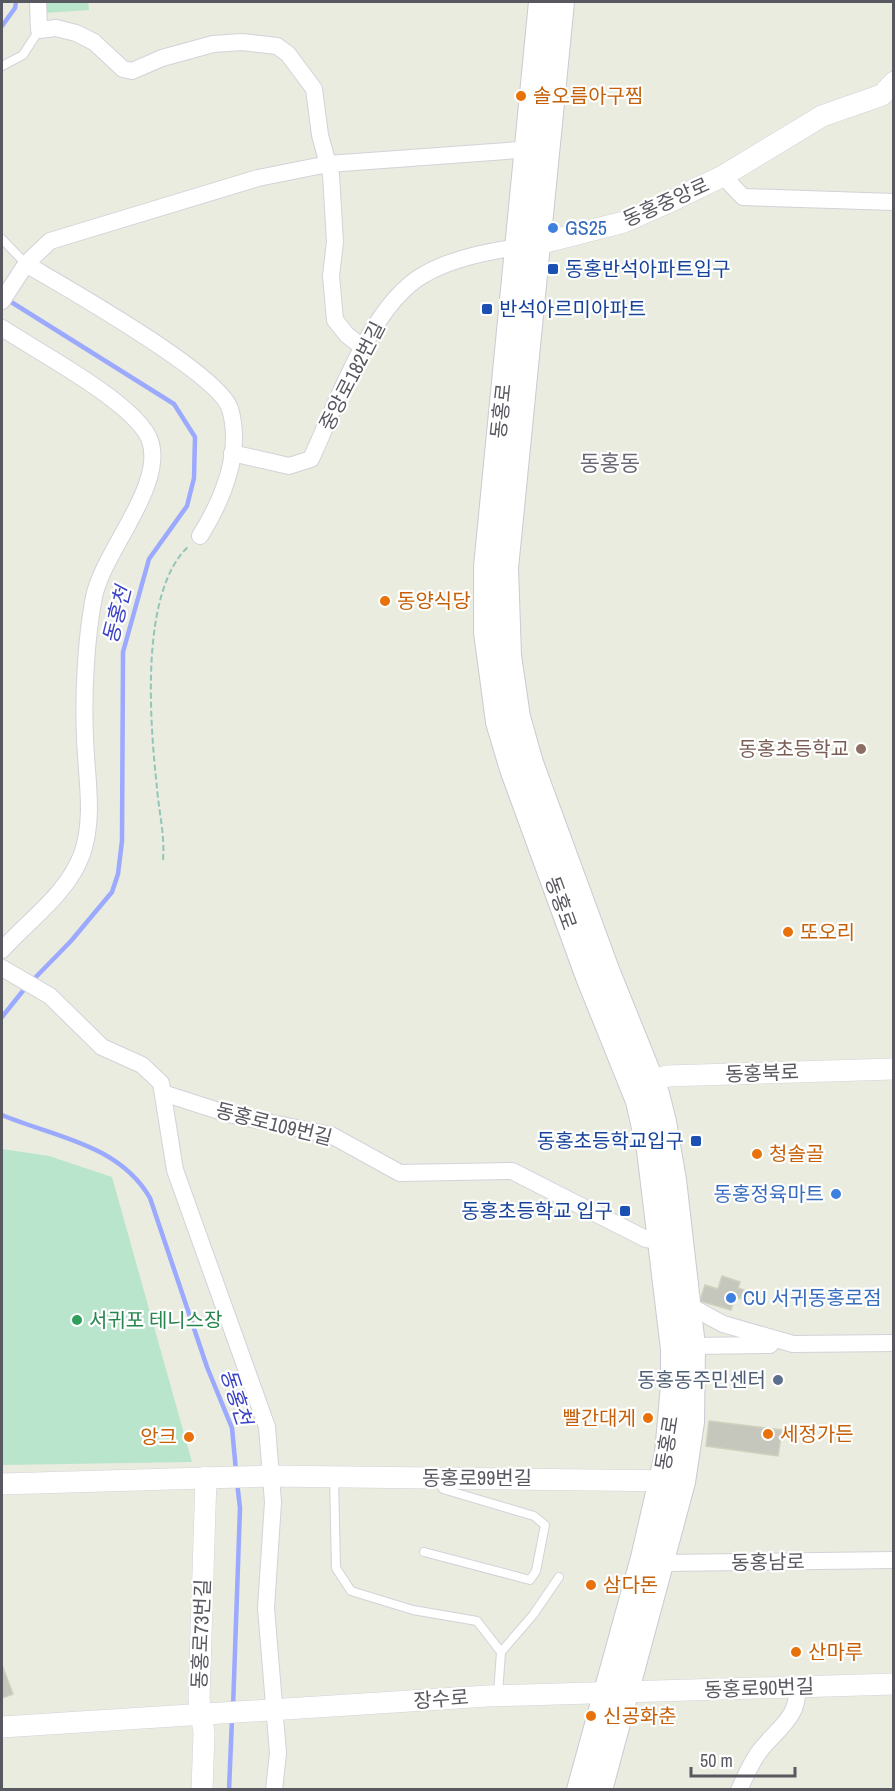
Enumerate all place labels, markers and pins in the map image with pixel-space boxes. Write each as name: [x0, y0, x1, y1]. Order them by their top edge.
place label: 솔오름아구찜: [533, 82, 643, 109]
marker: 솔오름아구찜: [514, 89, 528, 103]
place label: GS25: [565, 214, 607, 241]
marker: GS25: [546, 221, 560, 235]
place label: 동홍반석아파트입구: [565, 255, 731, 282]
marker: 동홍반석아파트입구: [546, 262, 560, 276]
place label: 반석아르미아파트: [499, 295, 646, 322]
marker: 반석아르미아파트: [480, 302, 494, 316]
place label: 동양식당: [397, 587, 471, 614]
marker: 동양식당: [378, 594, 392, 608]
place label: 동홍초등학교: [739, 735, 849, 762]
marker: 동홍초등학교: [854, 742, 868, 756]
place label: 또오리: [800, 918, 855, 945]
marker: 또오리: [781, 925, 795, 939]
place label: 동홍초등학교입구: [537, 1127, 684, 1154]
marker: 동홍초등학교입구: [689, 1134, 703, 1148]
place label: 청솔골: [769, 1140, 824, 1167]
marker: 청솔골: [750, 1147, 764, 1161]
place label: 동홍정육마트: [714, 1180, 824, 1207]
marker: 동홍정육마트: [829, 1187, 843, 1201]
place label: 동홍초등학교 입구: [461, 1197, 613, 1224]
marker: 동홍초등학교 입구: [618, 1204, 632, 1218]
place label: CU 서귀동홍로점: [743, 1284, 882, 1311]
marker: CU 서귀동홍로점: [724, 1291, 738, 1305]
place label: 서귀포 테니스장: [89, 1306, 222, 1333]
marker: 서귀포 테니스장: [70, 1313, 84, 1327]
place label: 동홍동주민센터: [637, 1366, 766, 1393]
marker: 동홍동주민센터: [771, 1373, 785, 1387]
place label: 빨간대게: [562, 1404, 636, 1431]
marker: 빨간대게: [641, 1411, 655, 1425]
place label: 세정가든: [780, 1420, 854, 1447]
place label: 앙크: [140, 1423, 177, 1450]
marker: 세정가든: [761, 1427, 775, 1441]
marker: 앙크: [182, 1430, 196, 1444]
place label: 삼다돈: [603, 1571, 658, 1598]
marker: 삼다돈: [584, 1578, 598, 1592]
place label: 산마루: [808, 1638, 863, 1665]
marker: 산마루: [789, 1645, 803, 1659]
place label: 신공화춘: [603, 1702, 677, 1729]
marker: 신공화춘: [584, 1709, 598, 1723]

